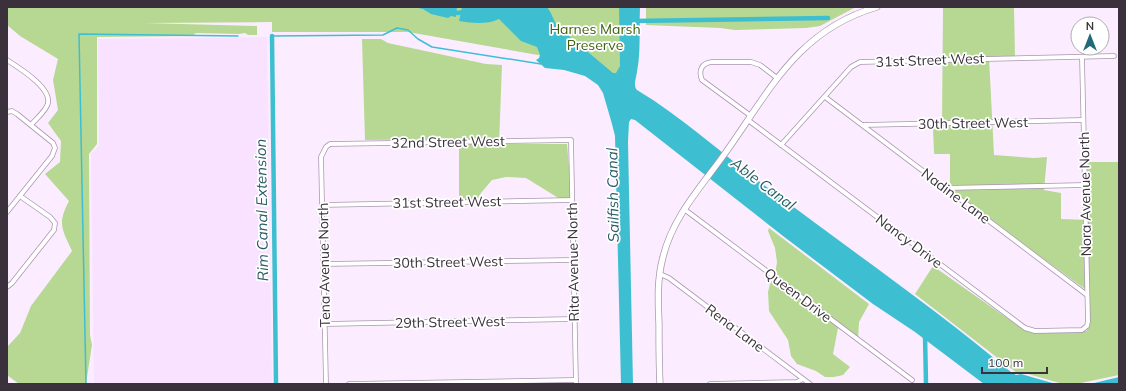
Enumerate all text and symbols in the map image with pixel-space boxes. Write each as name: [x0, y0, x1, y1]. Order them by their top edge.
north arrow: [1070, 16, 1110, 56]
text: N: [1086, 19, 1094, 33]
park label: Harnes Marsh Preserve: [549, 20, 641, 54]
street label: 31st Street West: [875, 49, 985, 71]
street label: 30th Street West: [918, 113, 1028, 133]
street label: Nora Avenue North: [1075, 131, 1095, 257]
street label: 32nd Street West: [391, 132, 505, 152]
water label: Rim Canal Extension: [251, 138, 272, 281]
water label: Sailfish Canal: [602, 147, 623, 242]
water label: Able Canal: [726, 153, 800, 214]
street label: Nadine Lane: [918, 164, 994, 228]
street label: 31st Street West: [392, 192, 502, 212]
street label: Rita Avenue North: [563, 202, 583, 322]
street label: Tena Avenue North: [314, 203, 334, 327]
street label: Nancy Drive: [872, 210, 946, 272]
street label: 30th Street West: [393, 252, 503, 272]
street label: Queen Drive: [761, 264, 835, 326]
street label: Rena Lane: [702, 300, 768, 356]
street label: 29th Street West: [395, 312, 505, 332]
scale bar: [982, 349, 1047, 375]
text: 100 m: [988, 355, 1023, 370]

